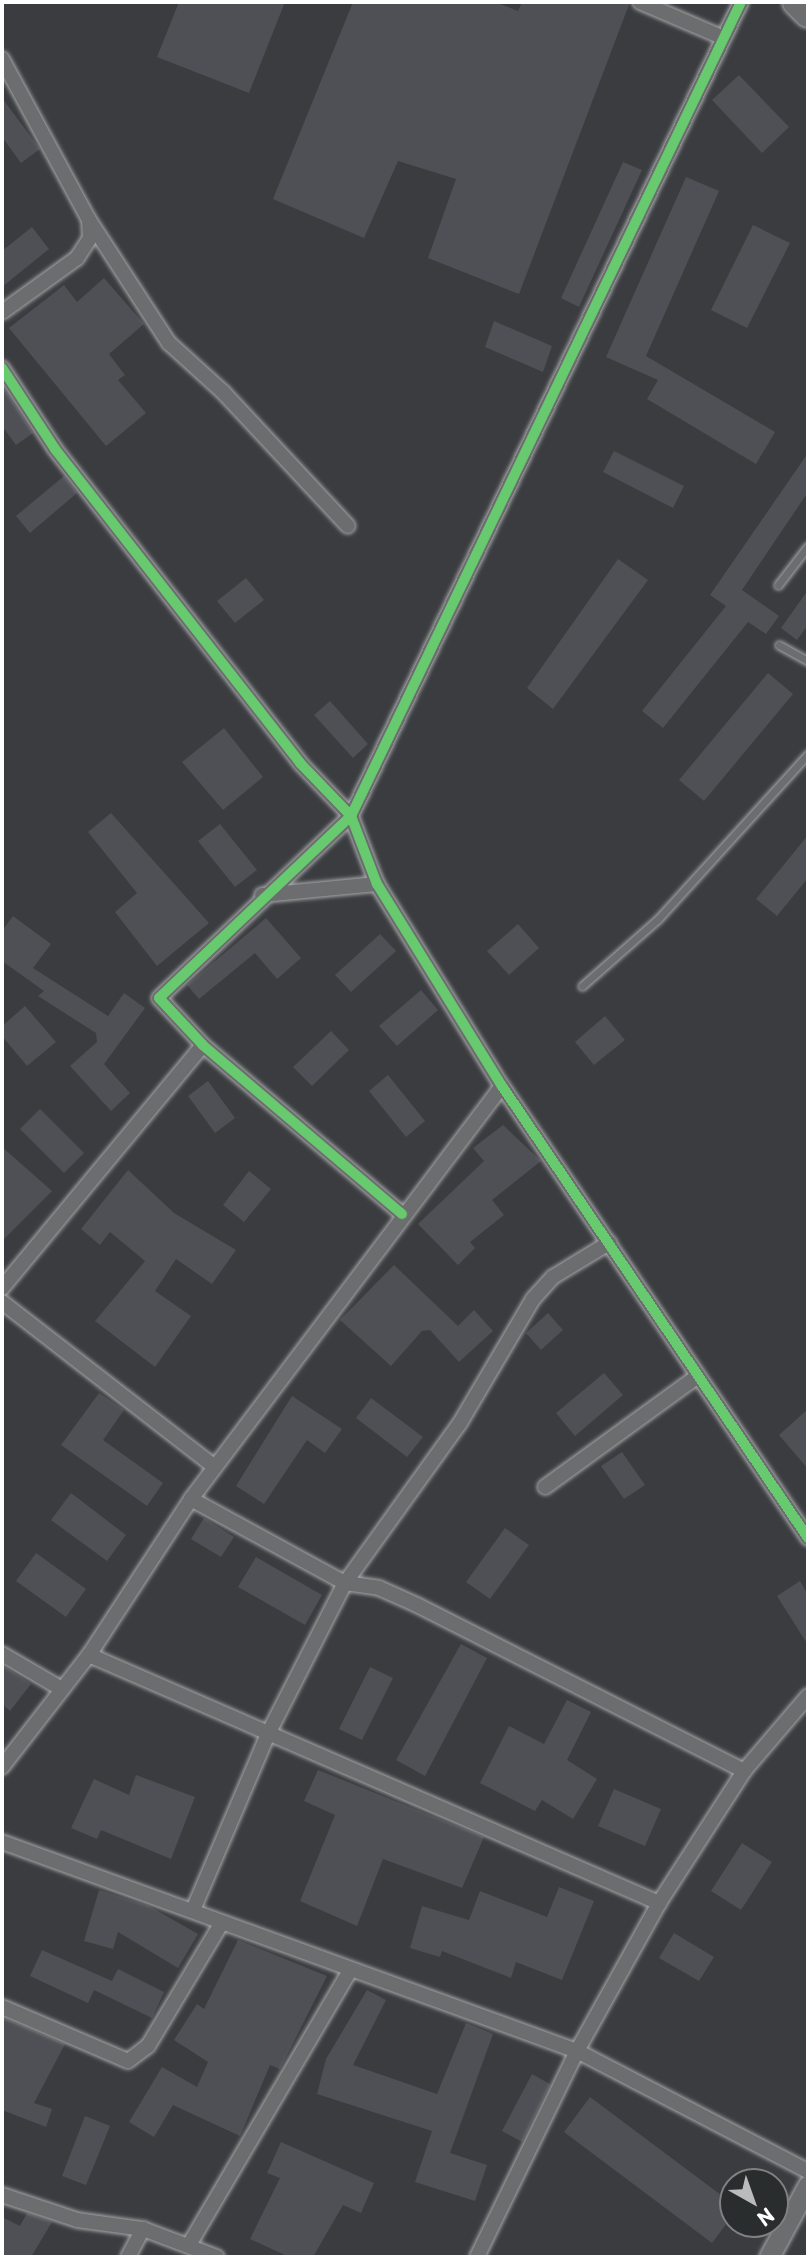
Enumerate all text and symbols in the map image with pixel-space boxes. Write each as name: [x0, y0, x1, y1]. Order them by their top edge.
north arrow: [719, 2168, 789, 2238]
text: N: [751, 2202, 781, 2233]

